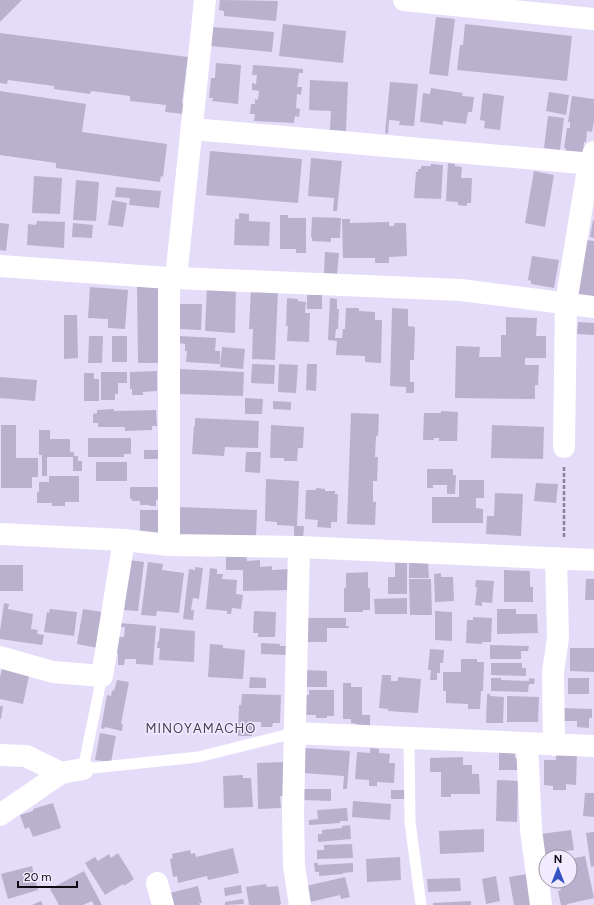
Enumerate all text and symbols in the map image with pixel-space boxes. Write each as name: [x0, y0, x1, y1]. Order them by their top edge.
district label: MINOYAMACHO: [146, 721, 256, 736]
north arrow: [538, 849, 578, 889]
text: N: [554, 853, 562, 866]
scale bar: [18, 863, 77, 889]
text: 20 m: [24, 870, 52, 884]

